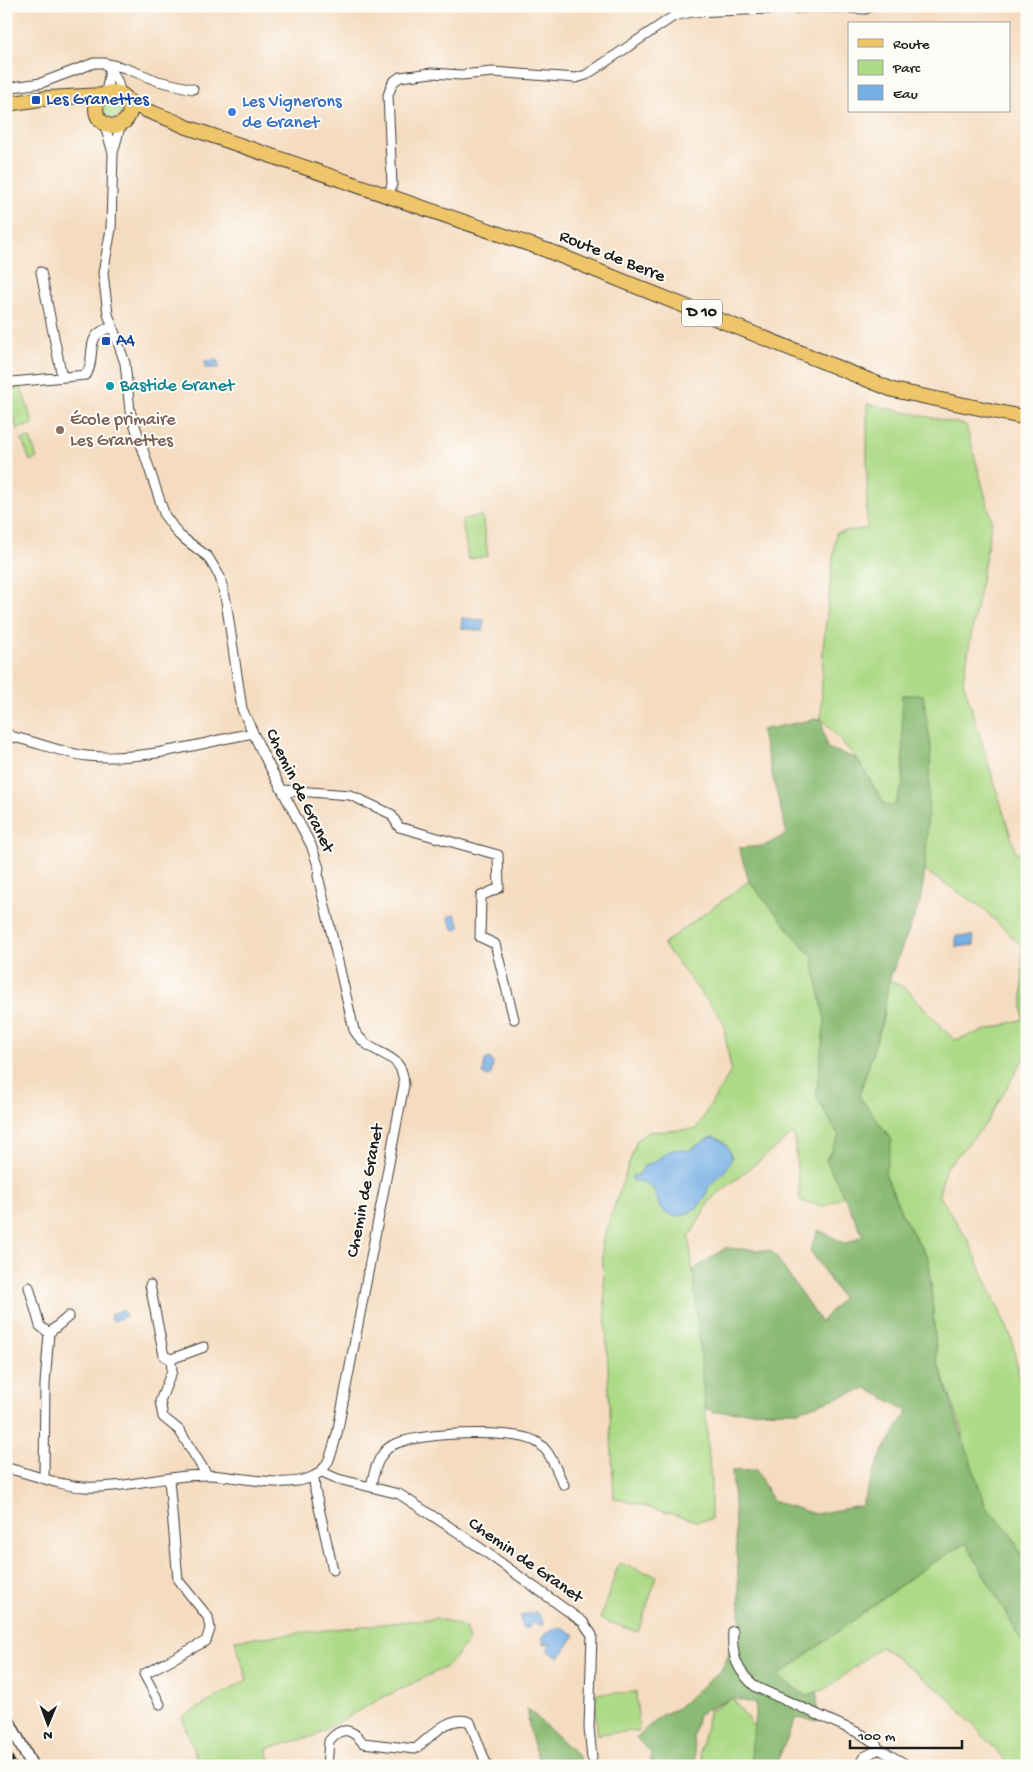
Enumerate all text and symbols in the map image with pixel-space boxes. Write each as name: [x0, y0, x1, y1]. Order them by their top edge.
legend: [848, 22, 1010, 112]
text: Route: [893, 36, 930, 54]
text: Parc: [892, 60, 921, 78]
text: Eau: [893, 86, 918, 104]
place label: Les Granettes: [46, 90, 150, 111]
place label: Les Vignerons de Granet: [242, 92, 343, 134]
marker: Les Granettes: [30, 94, 42, 106]
marker: Les Vignerons de Granet: [226, 106, 238, 118]
street label: Route de Berre: [556, 226, 669, 288]
road number: D 10: [682, 300, 722, 326]
place label: A4: [116, 331, 136, 352]
marker: A4: [100, 335, 112, 347]
place label: Bastide Granet: [119, 376, 236, 397]
marker: Bastide Granet: [104, 380, 116, 392]
place label: École primaire Les Granettes: [70, 410, 176, 452]
marker: École primaire Les Granettes: [54, 424, 66, 436]
street label: Chemin de Granet: [260, 726, 339, 858]
street label: Chemin de Granet: [343, 1121, 390, 1259]
street label: Chemin de Granet: [464, 1514, 588, 1609]
north arrow: [22, 1700, 72, 1750]
scale bar: [850, 1717, 963, 1749]
text: N: [43, 1726, 53, 1743]
text: 100 m: [857, 1728, 896, 1746]

